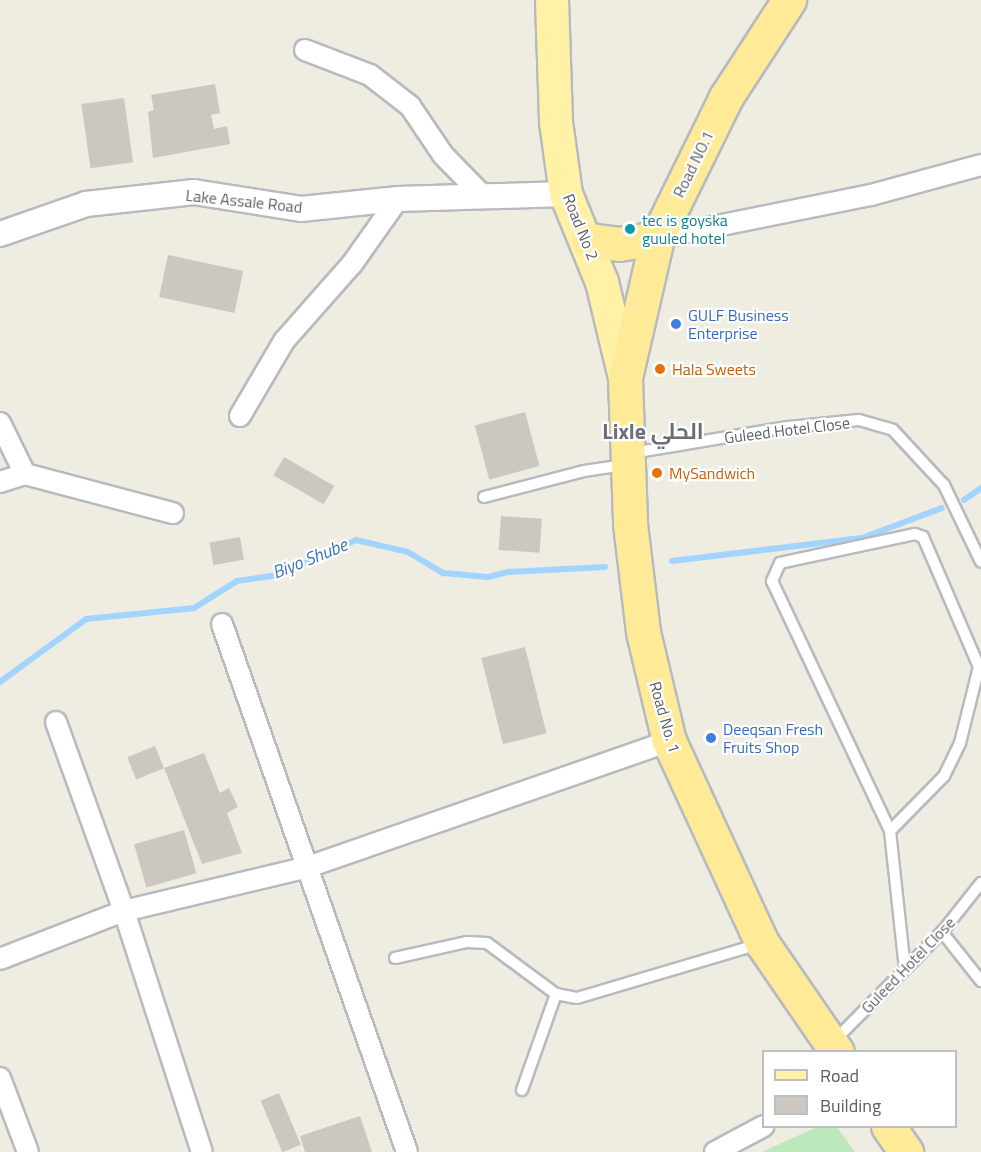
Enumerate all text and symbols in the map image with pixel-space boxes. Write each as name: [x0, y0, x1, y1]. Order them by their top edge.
street label: Road NO.1: [669, 128, 717, 200]
street label: Lake Assale Road: [185, 185, 303, 217]
street label: Road No 2: [559, 191, 603, 263]
place label: tec is goyska guuled hotel: [642, 210, 728, 248]
marker: tec is goyska guuled hotel: [623, 222, 637, 236]
place label: GULF Business Enterprise: [688, 305, 789, 343]
marker: GULF Business Enterprise: [669, 317, 683, 331]
place label: Hala Sweets: [672, 359, 756, 379]
marker: Hala Sweets: [653, 362, 667, 376]
street label: Guleed Hotel Close: [723, 413, 851, 447]
district label: Lixle الحلي: [602, 419, 704, 445]
place label: MySandwich: [669, 463, 755, 483]
marker: MySandwich: [650, 466, 664, 480]
water label: Biyo Shube: [269, 534, 351, 584]
street label: Road No. 1: [646, 679, 684, 755]
place label: Deeqsan Fresh Fruits Shop: [723, 719, 823, 757]
marker: Deeqsan Fresh Fruits Shop: [704, 731, 718, 745]
street label: Guleed Hotel Close: [857, 913, 959, 1017]
legend: [762, 1050, 957, 1128]
text: Road: [820, 1062, 859, 1089]
text: Building: [820, 1092, 881, 1119]

